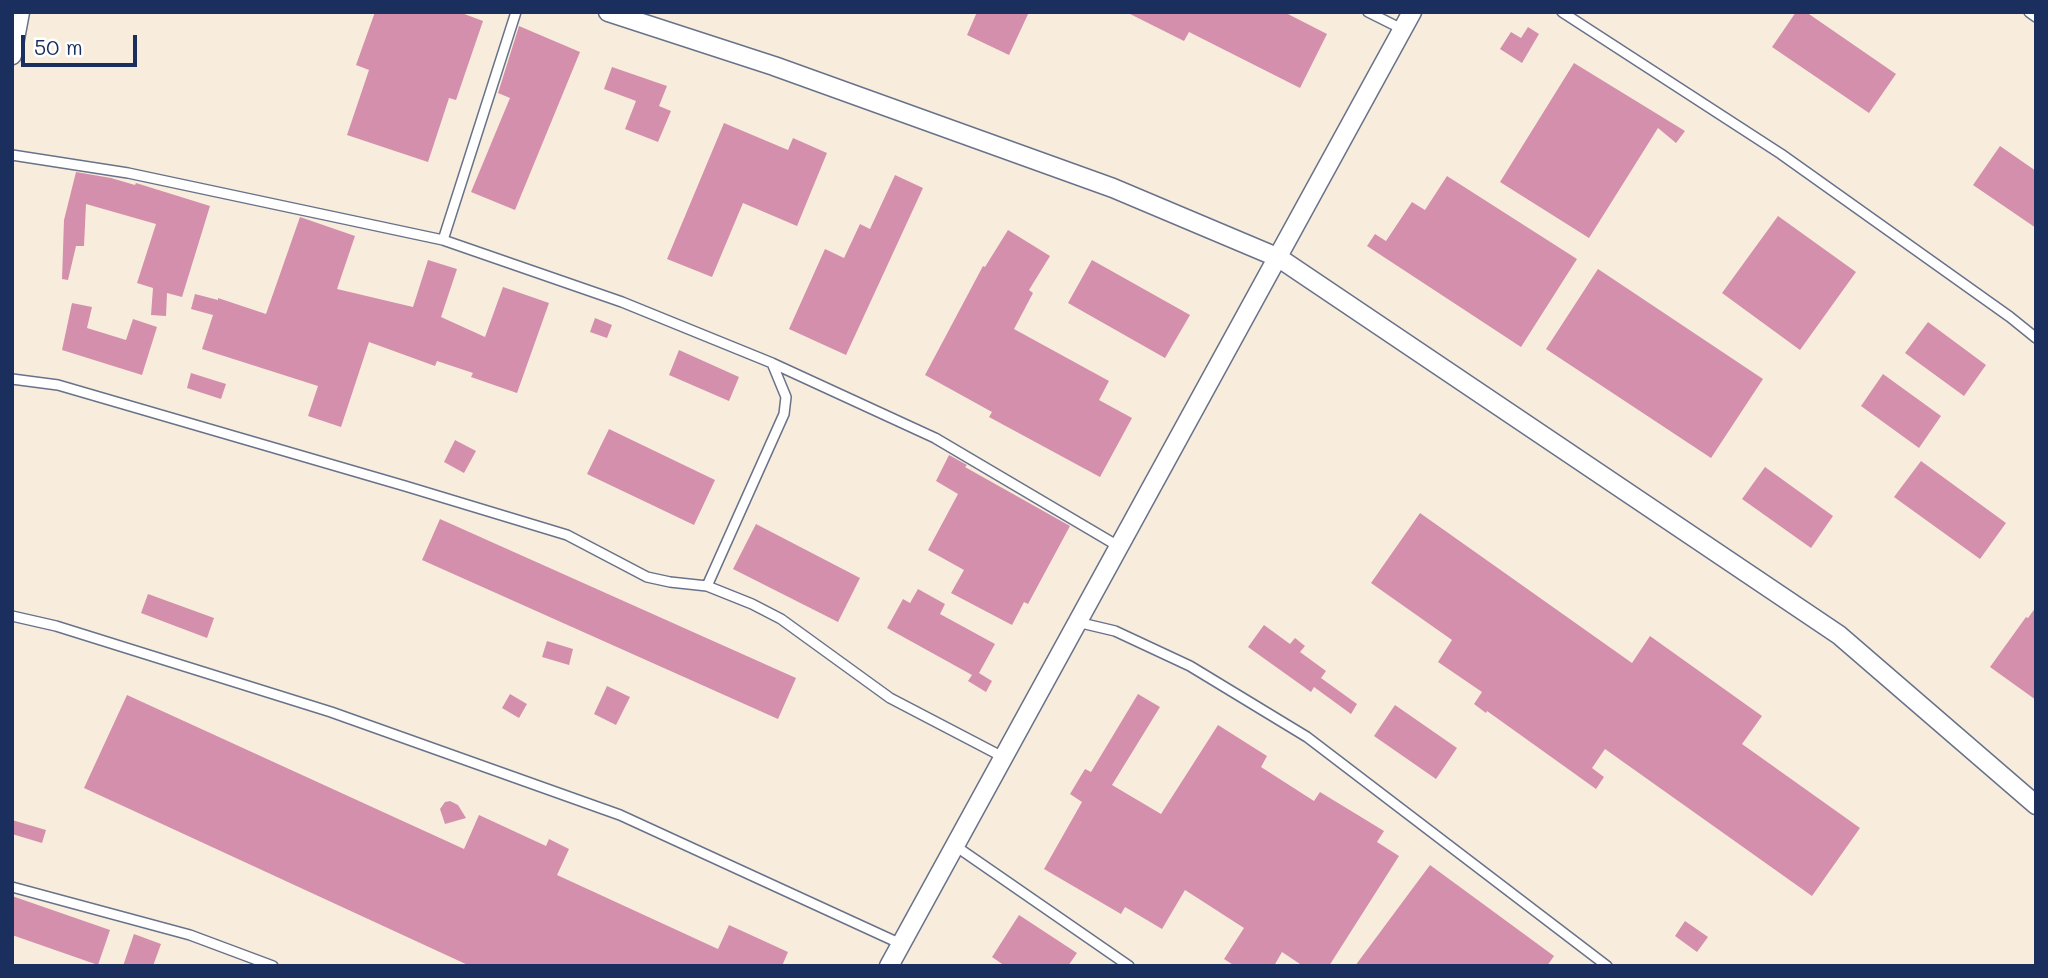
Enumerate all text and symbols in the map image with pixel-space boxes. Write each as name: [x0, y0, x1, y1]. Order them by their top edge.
scale bar: [24, 21, 140, 65]
text: 50 m: [34, 33, 83, 60]

